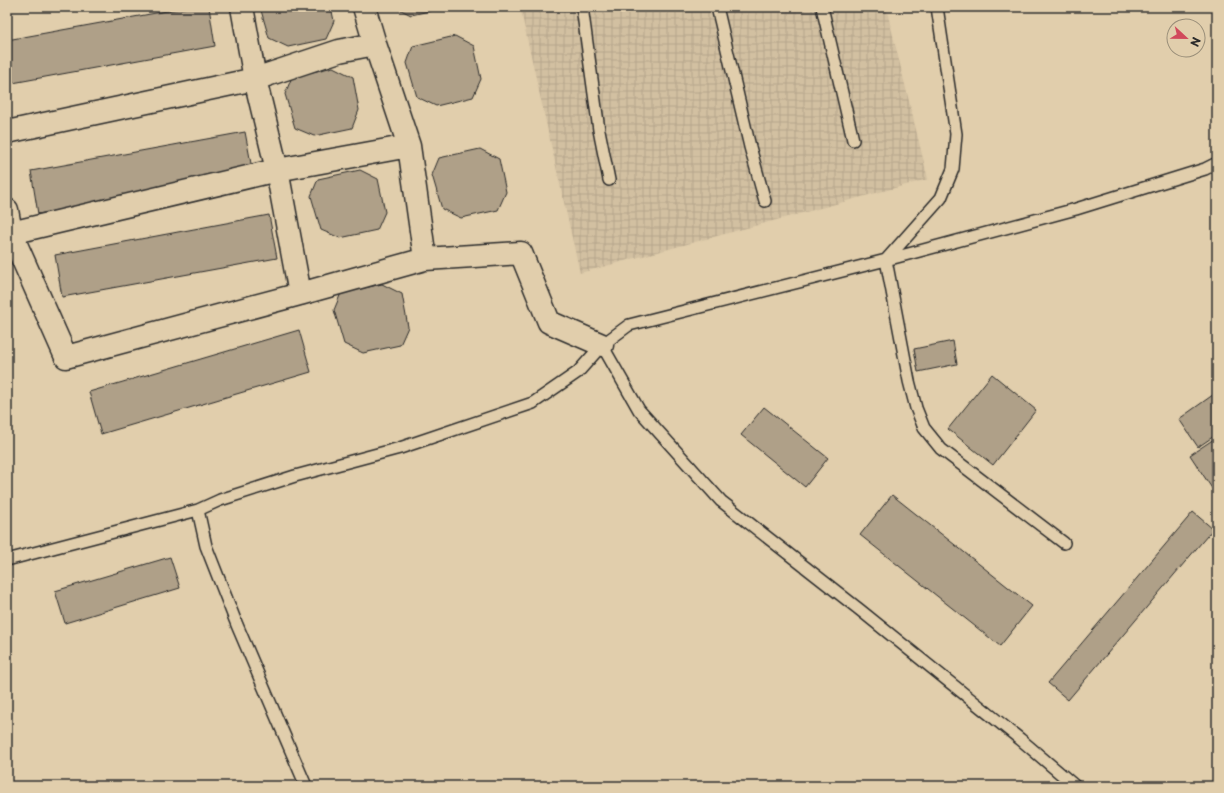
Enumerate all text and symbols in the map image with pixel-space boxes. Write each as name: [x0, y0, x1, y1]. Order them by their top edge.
north arrow: [1166, 18, 1206, 58]
text: N: [1186, 35, 1205, 49]

